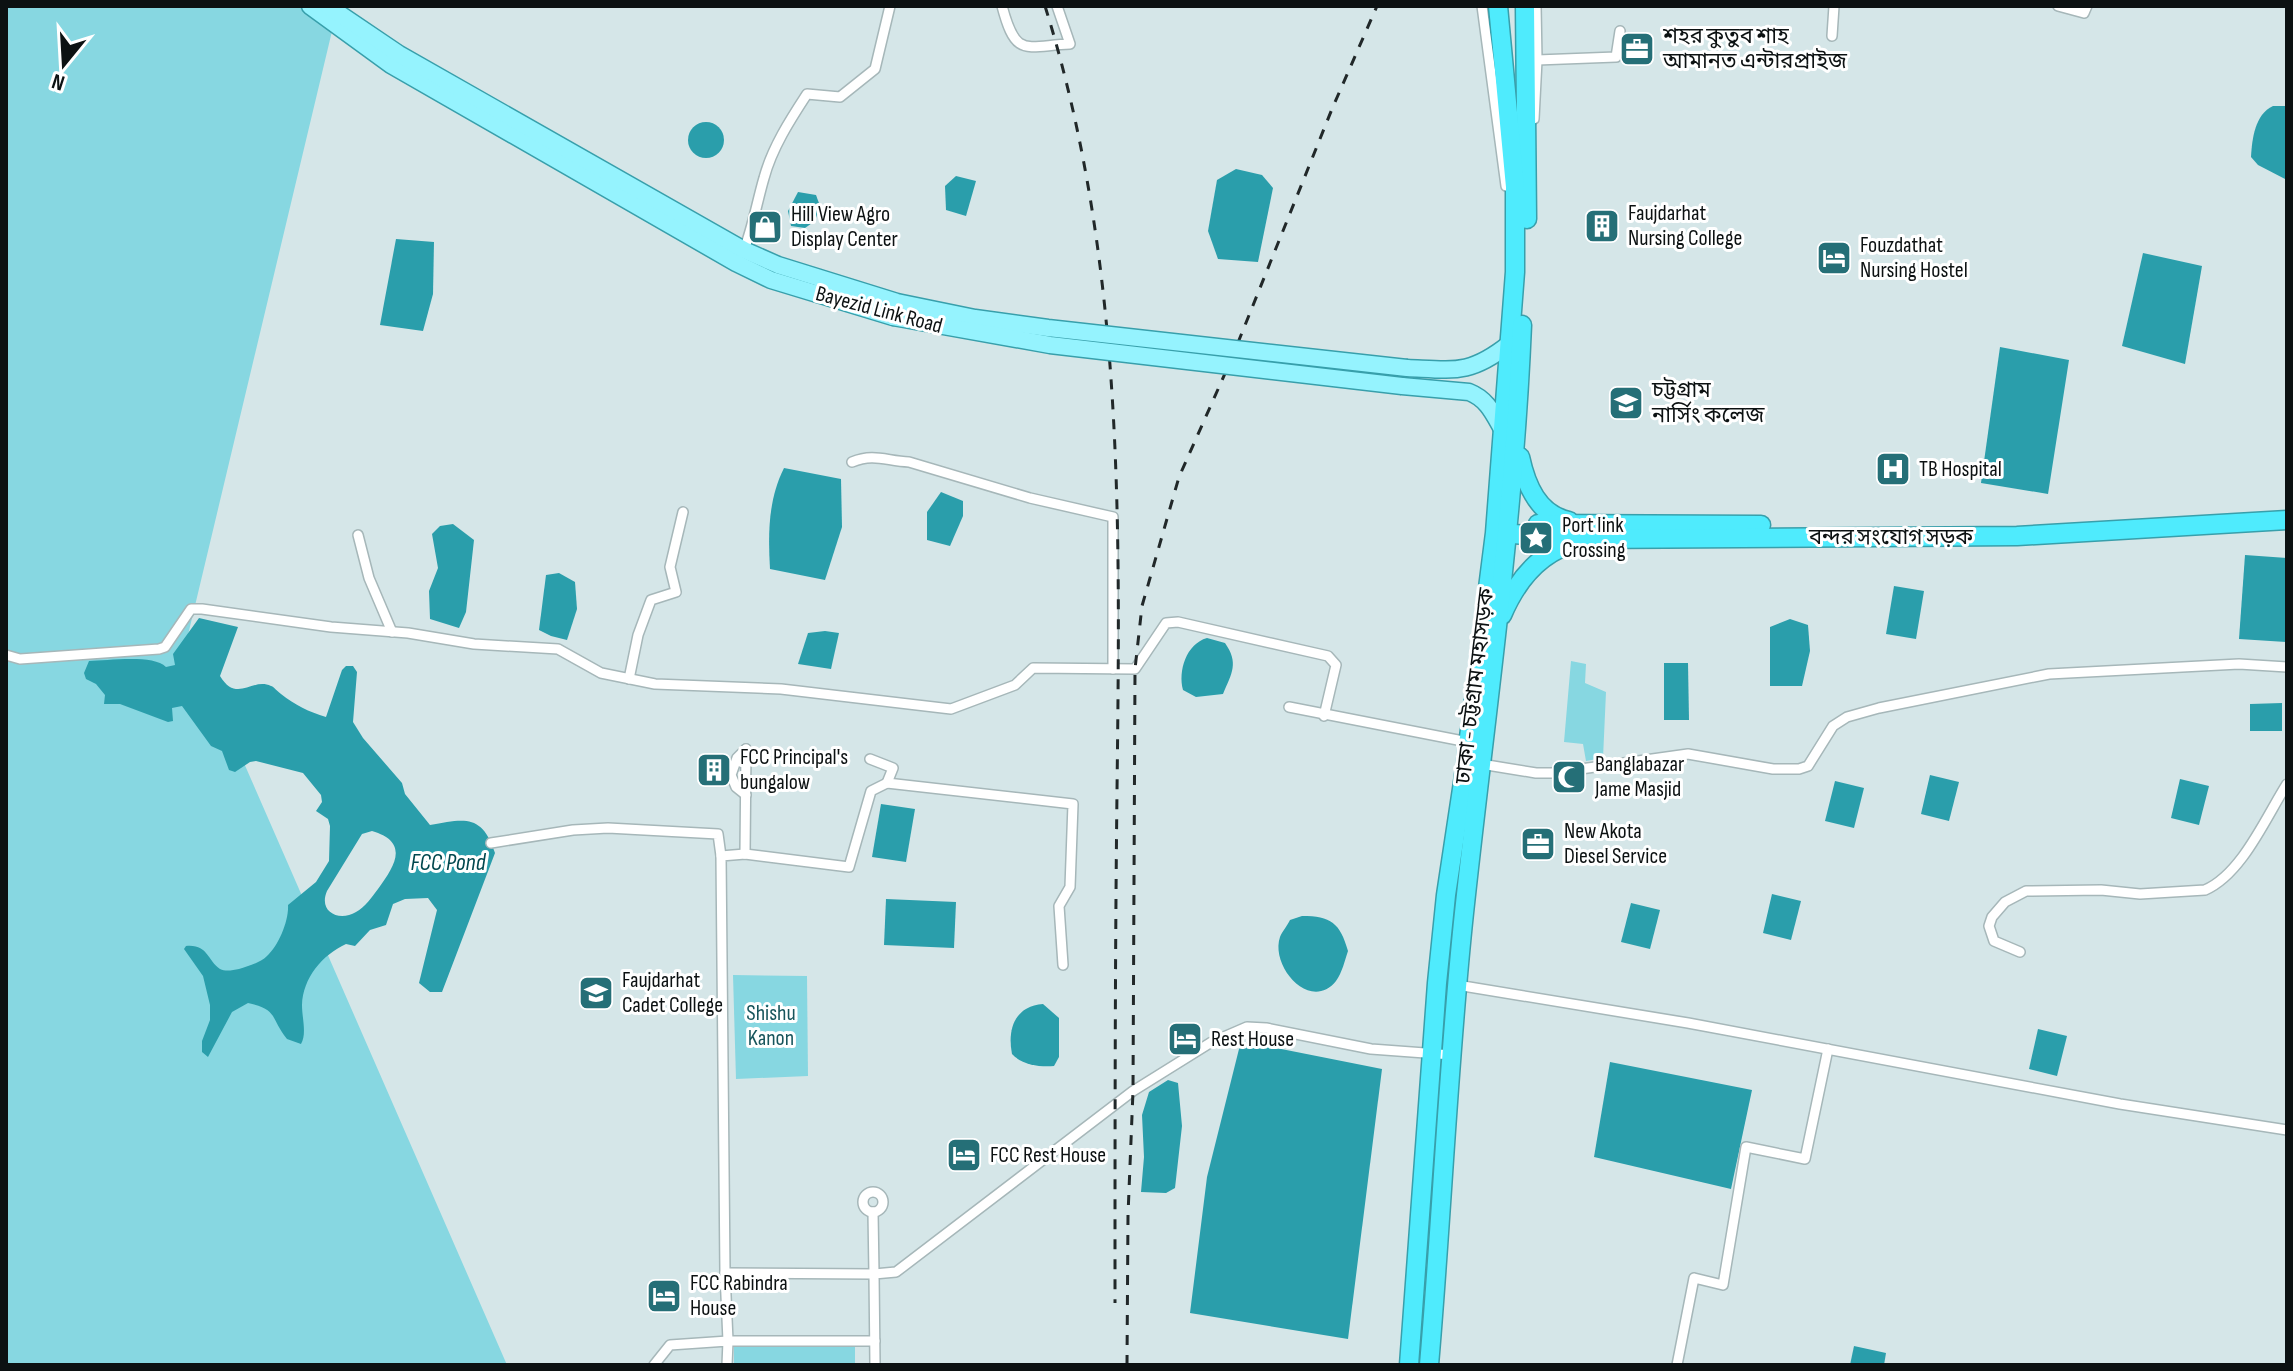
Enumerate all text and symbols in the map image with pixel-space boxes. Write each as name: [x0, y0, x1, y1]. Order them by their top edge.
place label: শহর কুতুব শাহ আমানত এন্টারপ্রাইজ: [1662, 23, 1848, 75]
north arrow: [24, 24, 104, 104]
office icon: শহর কুতুব শাহ আমানত এন্টারপ্রাইজ: [1618, 30, 1656, 68]
text: N: [49, 67, 68, 96]
place label: Faujdarhat Nursing College: [1628, 200, 1742, 252]
place label: Hill View Agro Display Center: [791, 201, 898, 253]
building icon: Faujdarhat Nursing College: [1583, 207, 1621, 245]
shop icon: Hill View Agro Display Center: [746, 208, 784, 246]
place label: Fouzdathat Nursing Hostel: [1860, 232, 1968, 284]
hotel icon: Fouzdathat Nursing Hostel: [1815, 239, 1853, 277]
street label: Bayezid Link Road: [813, 280, 945, 340]
place label: চট্টগ্রাম নার্সিং কলেজ: [1651, 377, 1766, 429]
school or university icon: চট্টগ্রাম নার্সিং কলেজ: [1607, 384, 1645, 422]
hospital icon: TB Hospital: [1874, 450, 1912, 488]
place label: TB Hospital: [1919, 456, 2002, 483]
place label: Port link Crossing: [1562, 512, 1626, 564]
place icon: Port link Crossing: [1517, 519, 1555, 557]
street label: বন্দর সংযোগ সড়ক: [1808, 524, 1973, 551]
street label: ঢাকা - চট্টগ্রাম মহাসড়ক: [1449, 586, 1500, 786]
place label: FCC Principal's bungalow: [740, 744, 848, 796]
building icon: FCC Principal's bungalow: [695, 751, 733, 789]
place label: Banglabazar Jame Masjid: [1594, 751, 1684, 803]
mosque icon: Banglabazar Jame Masjid: [1550, 758, 1588, 796]
place label: New Akota Diesel Service: [1564, 818, 1667, 870]
office icon: New Akota Diesel Service: [1519, 825, 1557, 863]
water label: FCC Pond: [411, 848, 487, 877]
place label: Faujdarhat Cadet College: [622, 967, 723, 1019]
school or university icon: Faujdarhat Cadet College: [577, 974, 615, 1012]
park label: Shishu Kanon: [746, 1000, 796, 1052]
hotel icon: Rest House: [1166, 1020, 1204, 1058]
place label: Rest House: [1211, 1026, 1294, 1053]
hotel icon: FCC Rest House: [945, 1136, 983, 1174]
place label: FCC Rest House: [990, 1142, 1106, 1169]
place label: FCC Rabindra House: [690, 1270, 788, 1322]
hotel icon: FCC Rabindra House: [645, 1277, 683, 1315]

